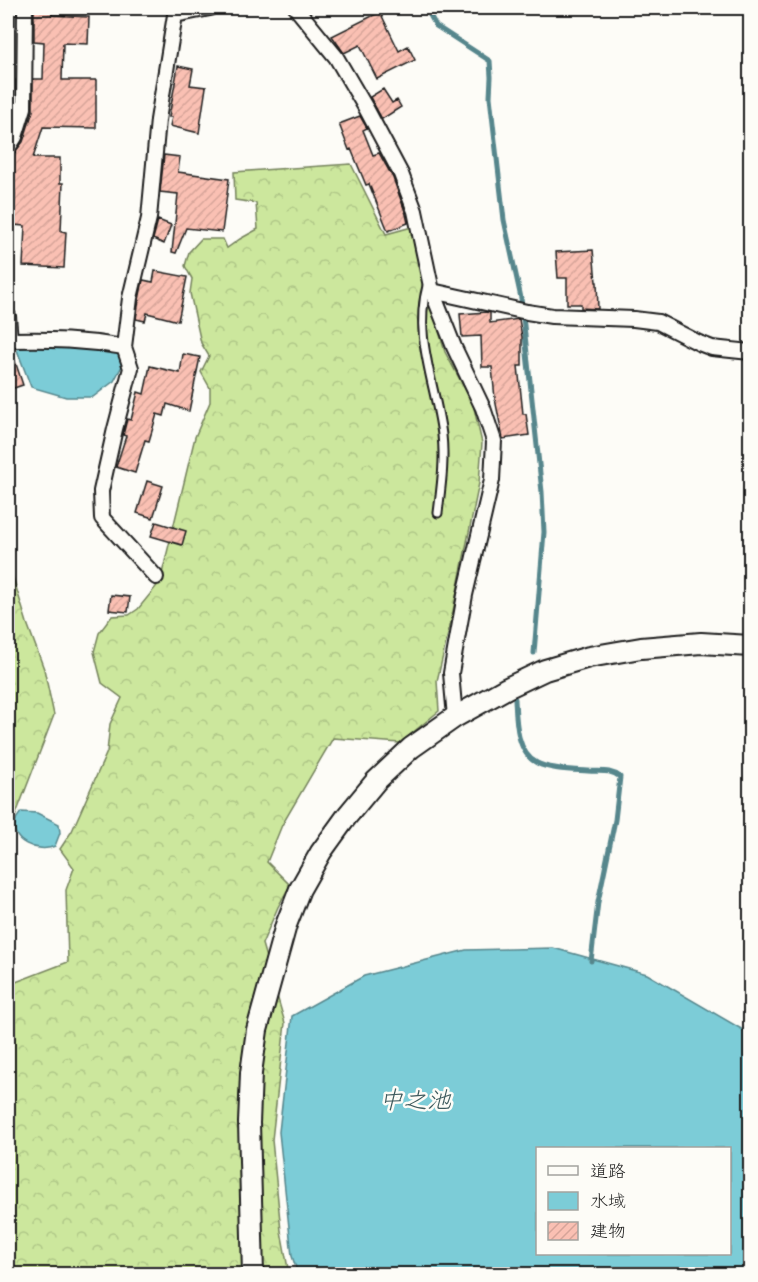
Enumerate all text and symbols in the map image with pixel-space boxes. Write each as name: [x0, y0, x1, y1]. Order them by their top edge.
water label: 中之池: [379, 1086, 452, 1117]
legend: [536, 1147, 731, 1255]
text: 道路: [590, 1160, 626, 1184]
text: 水域: [590, 1190, 626, 1214]
text: 建物: [590, 1220, 626, 1244]

